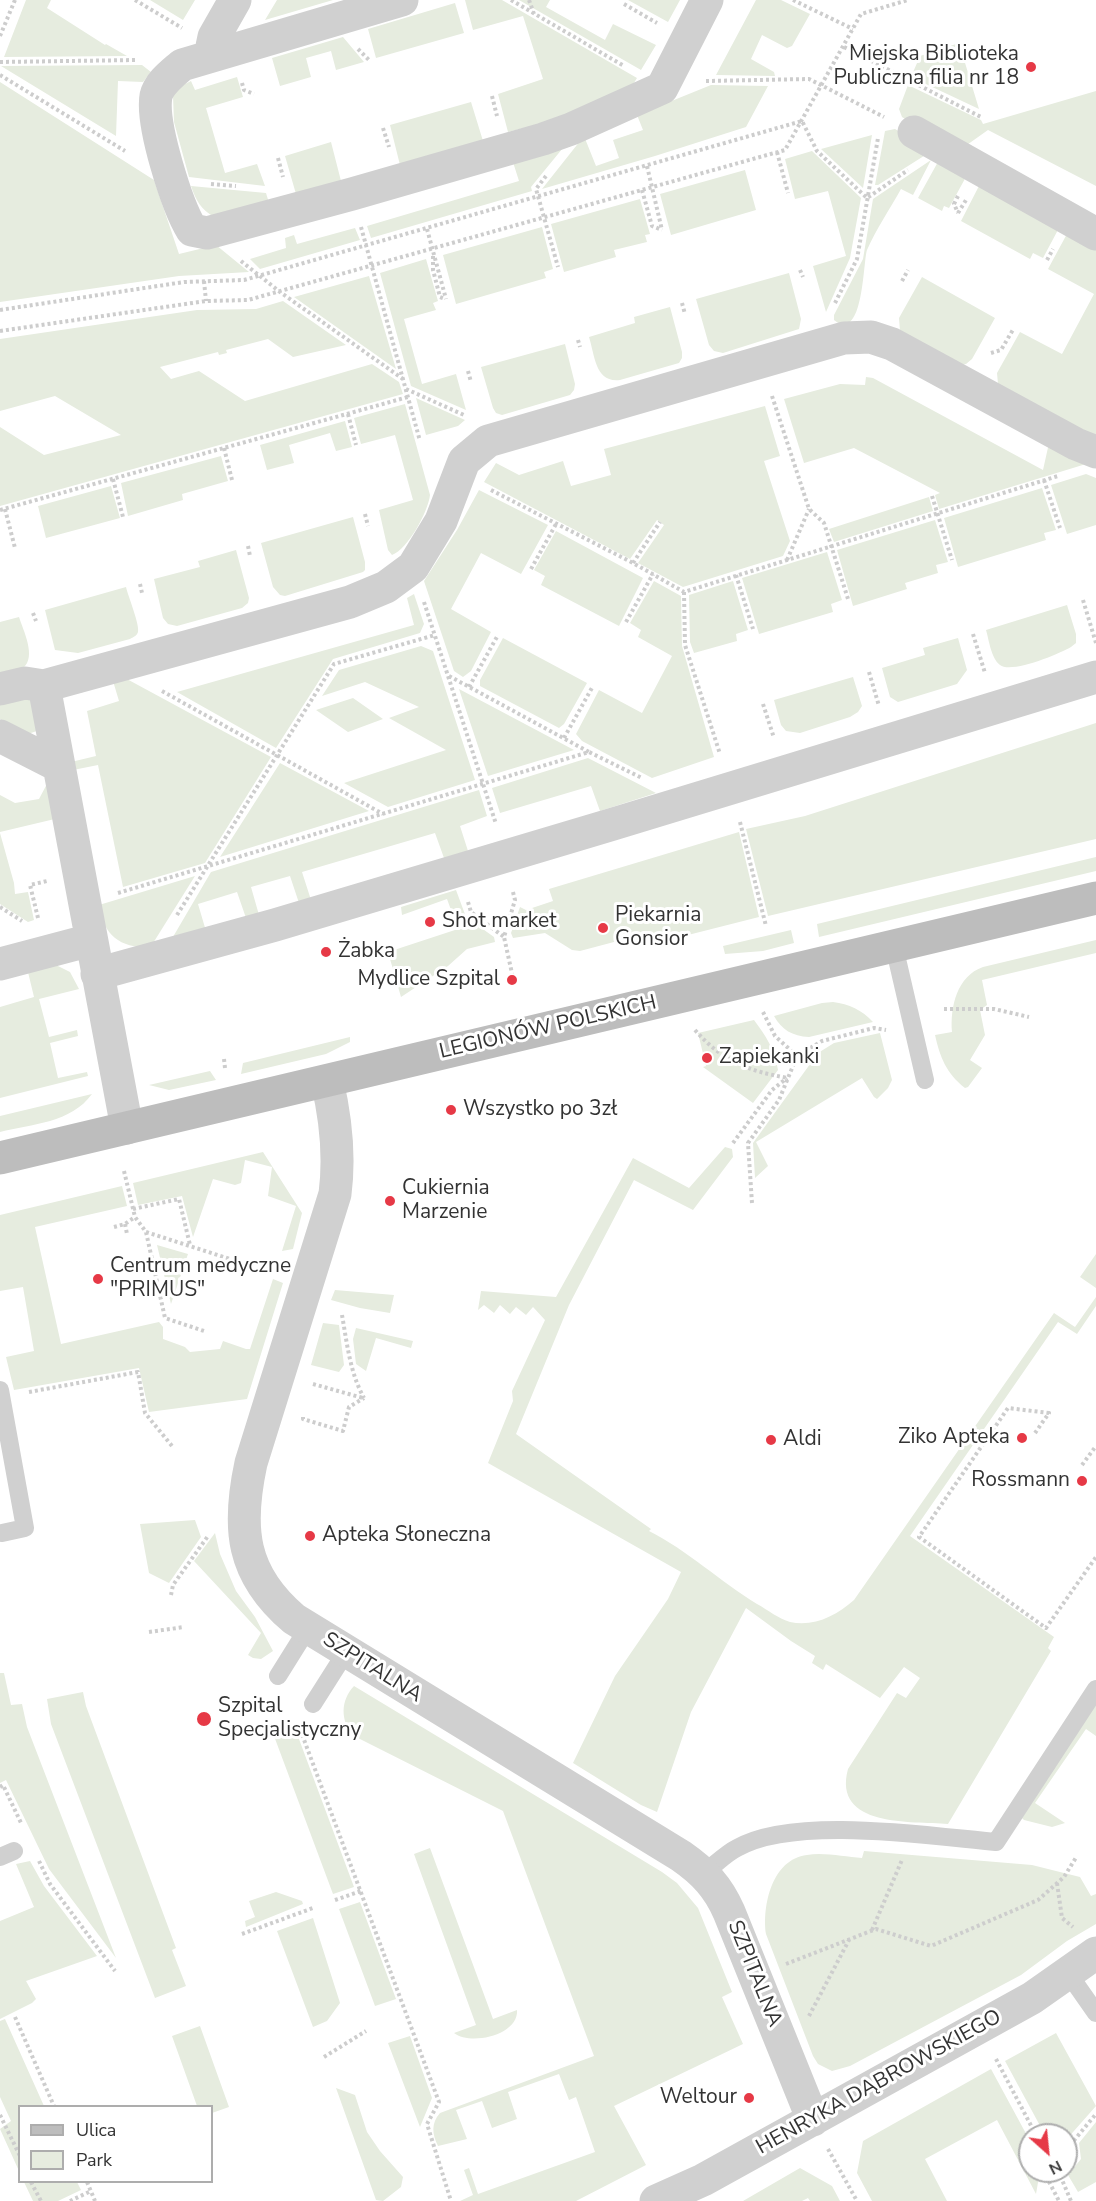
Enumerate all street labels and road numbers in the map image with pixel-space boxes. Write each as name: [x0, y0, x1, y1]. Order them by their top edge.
street label: LEGIONÓW POLSKICH: [437, 991, 659, 1065]
street label: SZPITALNA: [318, 1628, 426, 1708]
street label: SZPITALNA: [721, 1917, 787, 2031]
street label: HENRYKA DĄBROWSKIEGO: [752, 2005, 1006, 2161]

